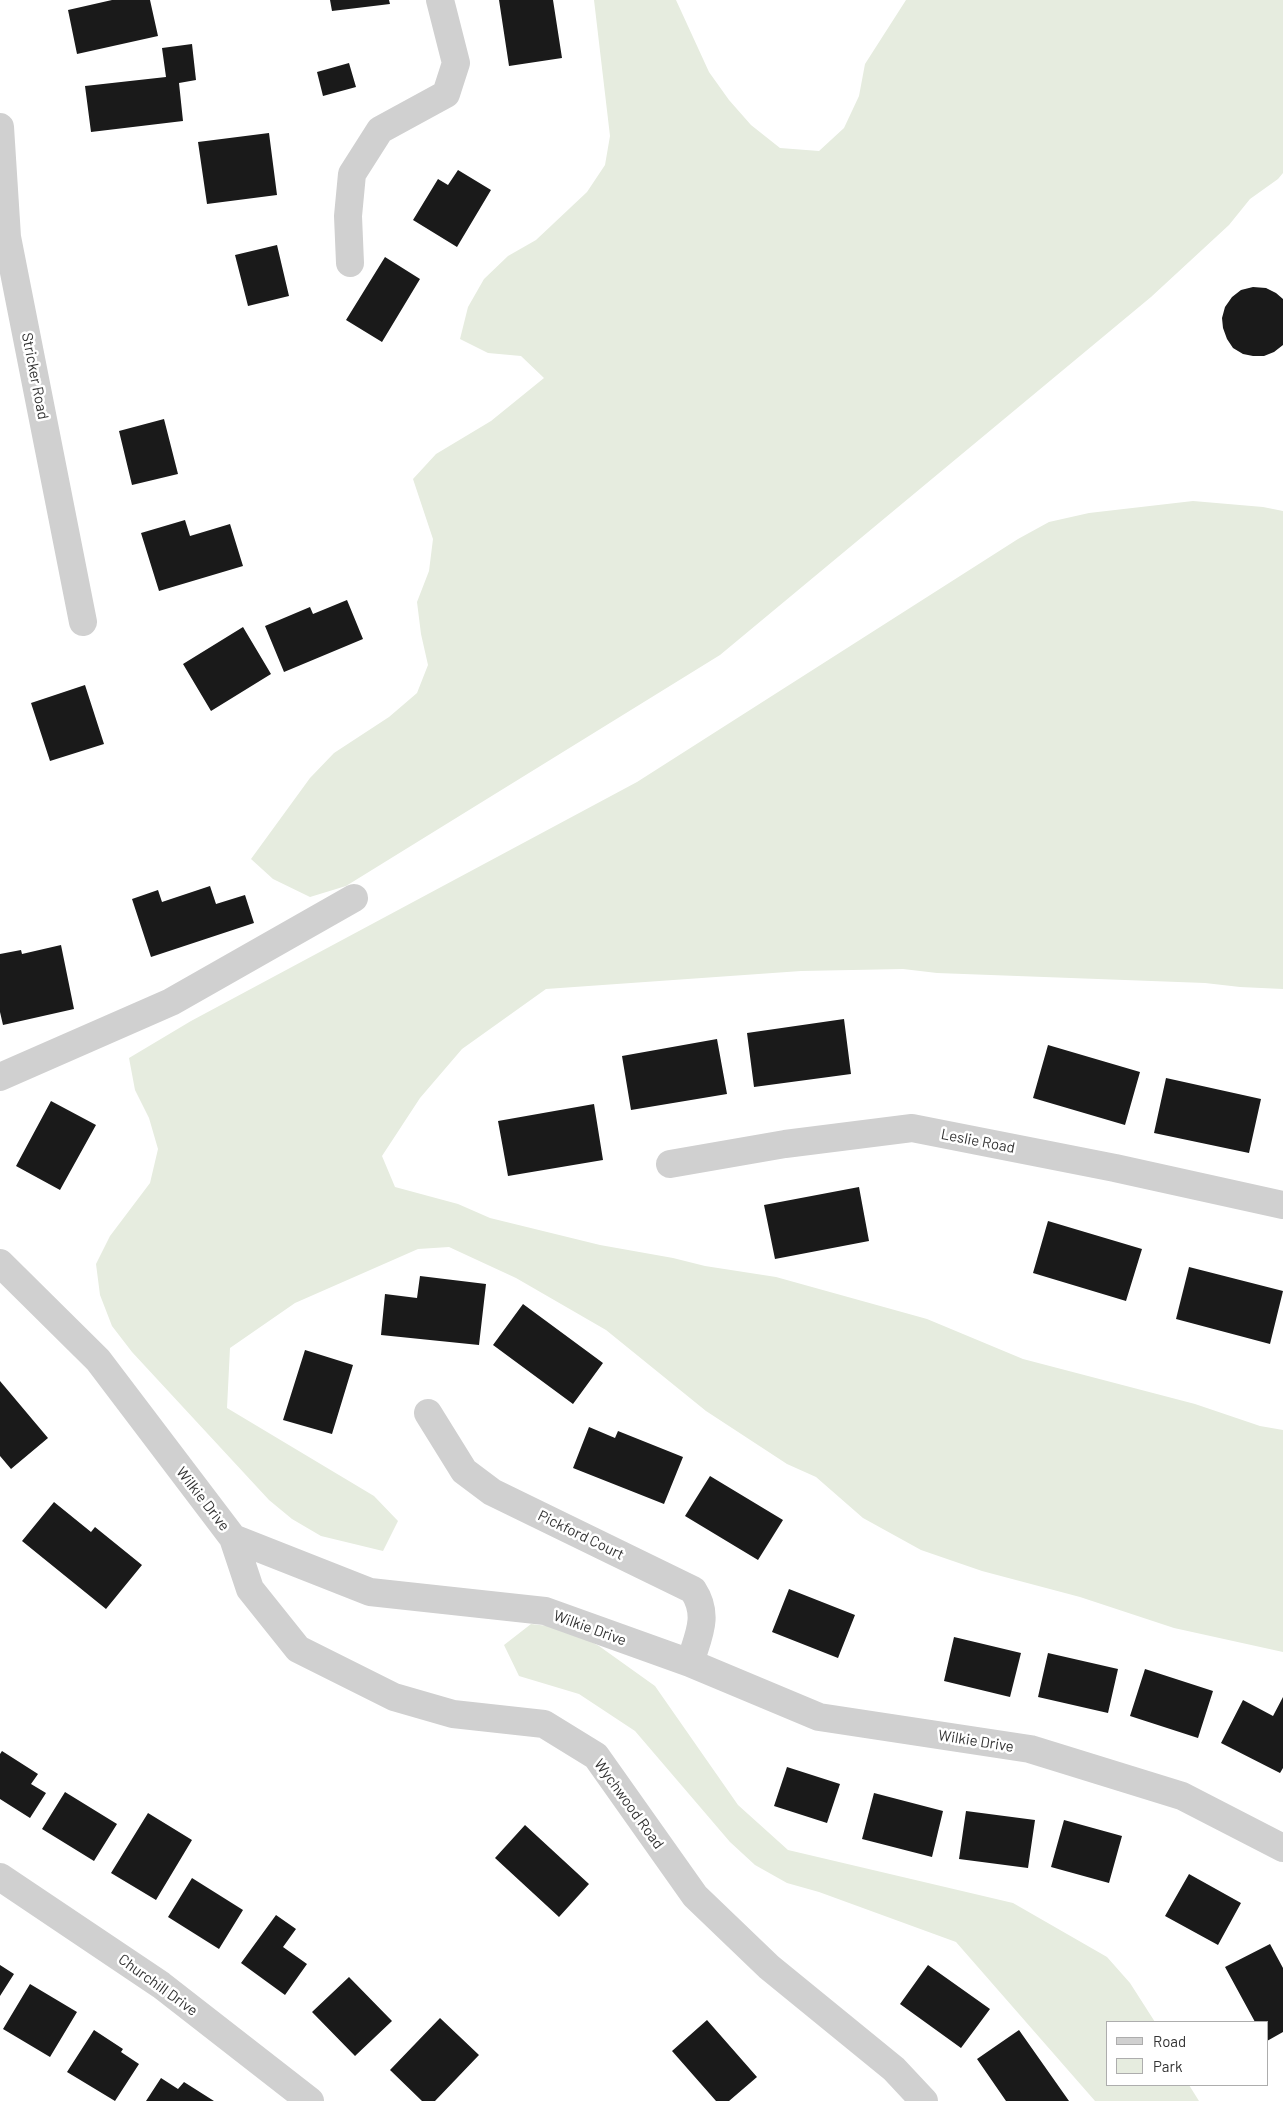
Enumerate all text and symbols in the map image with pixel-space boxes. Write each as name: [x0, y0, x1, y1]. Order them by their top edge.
street label: Stricker Road: [18, 331, 52, 421]
street label: Leslie Road: [939, 1125, 1017, 1157]
street label: Wilkie Drive: [172, 1463, 234, 1535]
street label: Pickford Court: [535, 1506, 627, 1564]
street label: Wilkie Drive: [551, 1607, 629, 1649]
street label: Wilkie Drive: [937, 1726, 1015, 1756]
street label: Wychwood Road: [590, 1756, 668, 1852]
street label: Churchill Drive: [115, 1950, 201, 2020]
legend: [1106, 2021, 1268, 2086]
text: Road: [1153, 2032, 1186, 2050]
text: Park: [1153, 2057, 1182, 2075]

